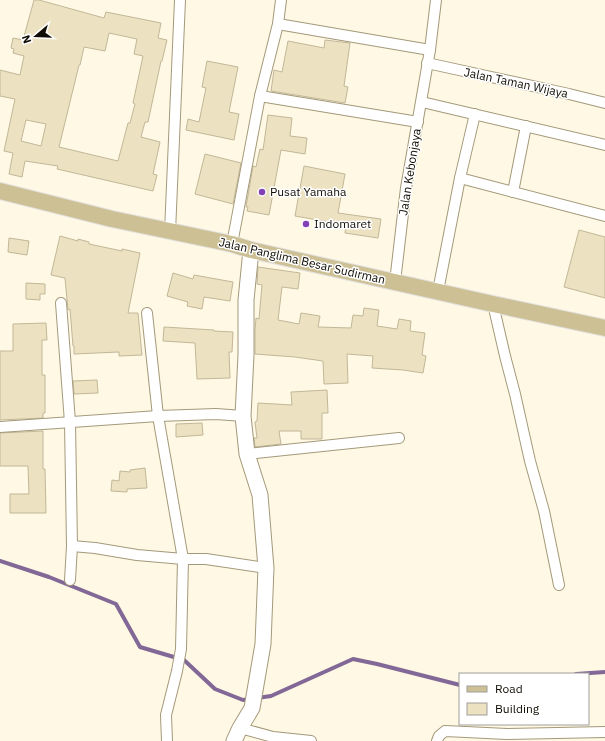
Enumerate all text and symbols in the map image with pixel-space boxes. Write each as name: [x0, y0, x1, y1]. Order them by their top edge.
north arrow: [16, 16, 56, 56]
text: N: [19, 33, 34, 45]
street label: Jalan Taman Wijaya: [463, 64, 570, 101]
street label: Jalan Kebonjaya: [395, 127, 424, 216]
place label: Pusat Yamaha: [270, 184, 347, 199]
marker: Pusat Yamaha: [257, 187, 267, 197]
place label: Indomaret: [314, 216, 371, 231]
marker: Indomaret: [301, 219, 311, 229]
street label: Jalan Panglima Besar Sudirman: [217, 234, 387, 287]
legend: [459, 673, 589, 725]
text: Road: [495, 681, 523, 696]
text: Building: [495, 701, 540, 716]

